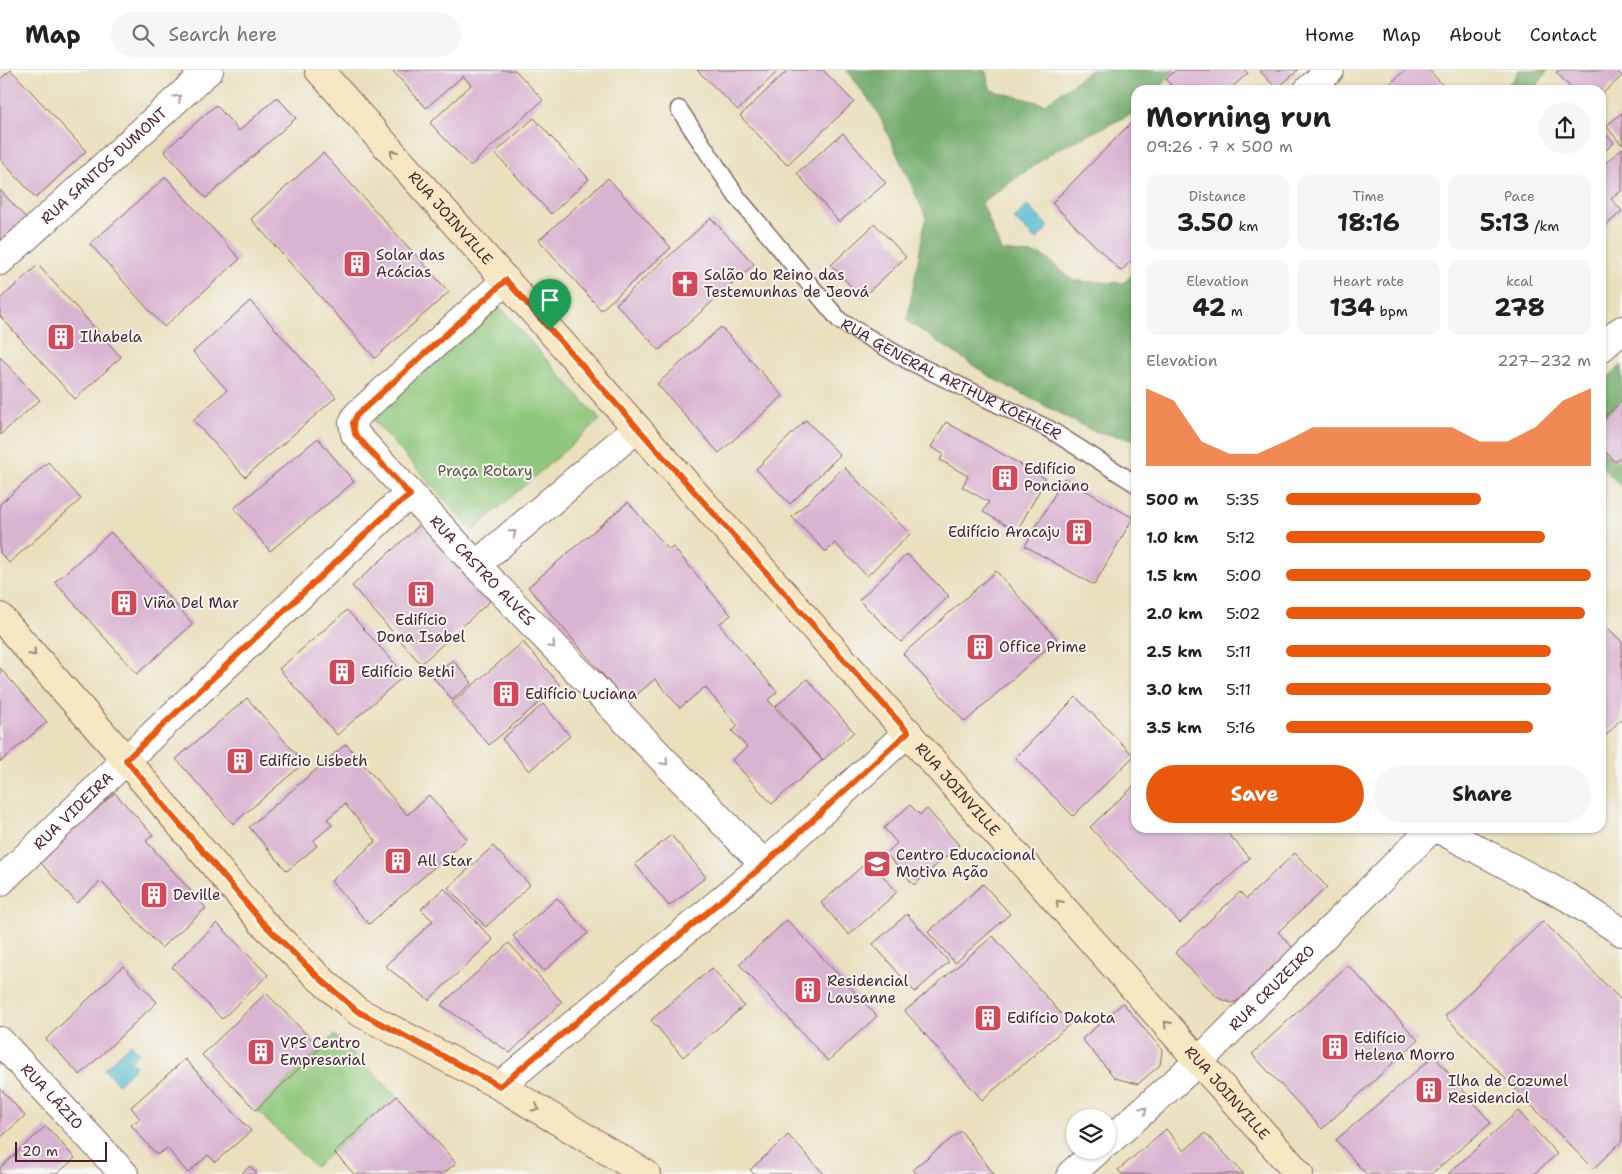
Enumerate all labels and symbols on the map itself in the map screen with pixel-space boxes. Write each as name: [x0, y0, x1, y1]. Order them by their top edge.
one-way arrow: [172, 95, 181, 104]
street label: RUA SANTOS DUMONT: [37, 103, 172, 229]
one-way arrow: [390, 150, 399, 159]
street label: RUA JOINVILLE: [404, 167, 497, 269]
place label: Solar das Acácias: [376, 245, 445, 282]
building icon: Solar das Acácias: [342, 249, 372, 279]
place label: Salão do Reino das Testemunhas de Jeová: [704, 265, 870, 302]
church icon: Salão do Reino das Testemunhas de Jeová: [670, 269, 700, 299]
pin: [529, 279, 571, 330]
street label: RUA GENERAL ARTHUR KOEHLER: [837, 314, 1065, 444]
building icon: Ilhabela: [46, 322, 76, 352]
place label: Ilhabela: [80, 327, 143, 347]
place label: Edifício Ponciano: [1024, 459, 1089, 496]
park label: Praça Rotary: [437, 461, 533, 481]
building icon: Edifício Ponciano: [990, 463, 1020, 493]
street label: RUA CASTRO ALVES: [425, 511, 539, 630]
building icon: Edifício Aracaju: [1064, 517, 1094, 547]
place label: Edifício Aracaju: [948, 522, 1060, 542]
one-way arrow: [507, 530, 516, 539]
building icon: Edifício Dona Isabel: [406, 579, 436, 609]
building icon: Viña Del Mar: [109, 588, 139, 618]
place label: Viña Del Mar: [143, 593, 239, 613]
place label: Edifício Dona Isabel: [377, 610, 466, 647]
building icon: Office Prime: [965, 632, 995, 662]
place label: Office Prime: [999, 637, 1087, 657]
one-way arrow: [546, 639, 555, 648]
one-way arrow: [27, 647, 36, 656]
building icon: Edifício Bethi: [327, 657, 357, 687]
place label: Edifício Bethi: [361, 662, 455, 682]
building icon: Edifício Luciana: [491, 679, 521, 709]
place label: Edifício Luciana: [525, 684, 638, 704]
street label: RUA JOINVILLE: [911, 739, 1004, 840]
building icon: Edifício Lisbeth: [225, 746, 255, 776]
place label: Edifício Lisbeth: [259, 751, 368, 771]
one-way arrow: [659, 756, 668, 765]
street label: RUA VIDEIRA: [29, 768, 118, 854]
place label: Centro Educacional Motiva Ação: [896, 845, 1036, 882]
building icon: All Star: [383, 846, 413, 876]
school or university icon: Centro Educacional Motiva Ação: [862, 849, 892, 879]
place label: All Star: [417, 851, 473, 871]
building icon: Deville: [139, 880, 169, 910]
place label: Deville: [173, 885, 220, 905]
one-way arrow: [1055, 899, 1064, 908]
street label: RUA CRUZEIRO: [1225, 941, 1319, 1035]
place label: Residencial Lausanne: [827, 971, 909, 1008]
building icon: Residencial Lausanne: [793, 975, 823, 1005]
building icon: Edifício Dakota: [973, 1003, 1003, 1033]
place label: Edifício Dakota: [1007, 1008, 1116, 1028]
one-way arrow: [1164, 1021, 1173, 1030]
place label: Edifício Helena Morro: [1354, 1028, 1455, 1065]
building icon: Edifício Helena Morro: [1320, 1032, 1350, 1062]
place label: VPS Centro Empresarial: [280, 1033, 366, 1070]
building icon: VPS Centro Empresarial: [246, 1037, 276, 1067]
street label: RUA JOINVILLE: [1180, 1042, 1274, 1144]
street label: RUA LÁZIO: [16, 1059, 87, 1134]
place label: Ilha de Cozumel Residencial: [1448, 1071, 1568, 1108]
building icon: Ilha de Cozumel Residencial: [1414, 1075, 1444, 1105]
one-way arrow: [531, 1101, 540, 1111]
one-way arrow: [1139, 1107, 1148, 1116]
scale bar: [15, 1139, 108, 1162]

